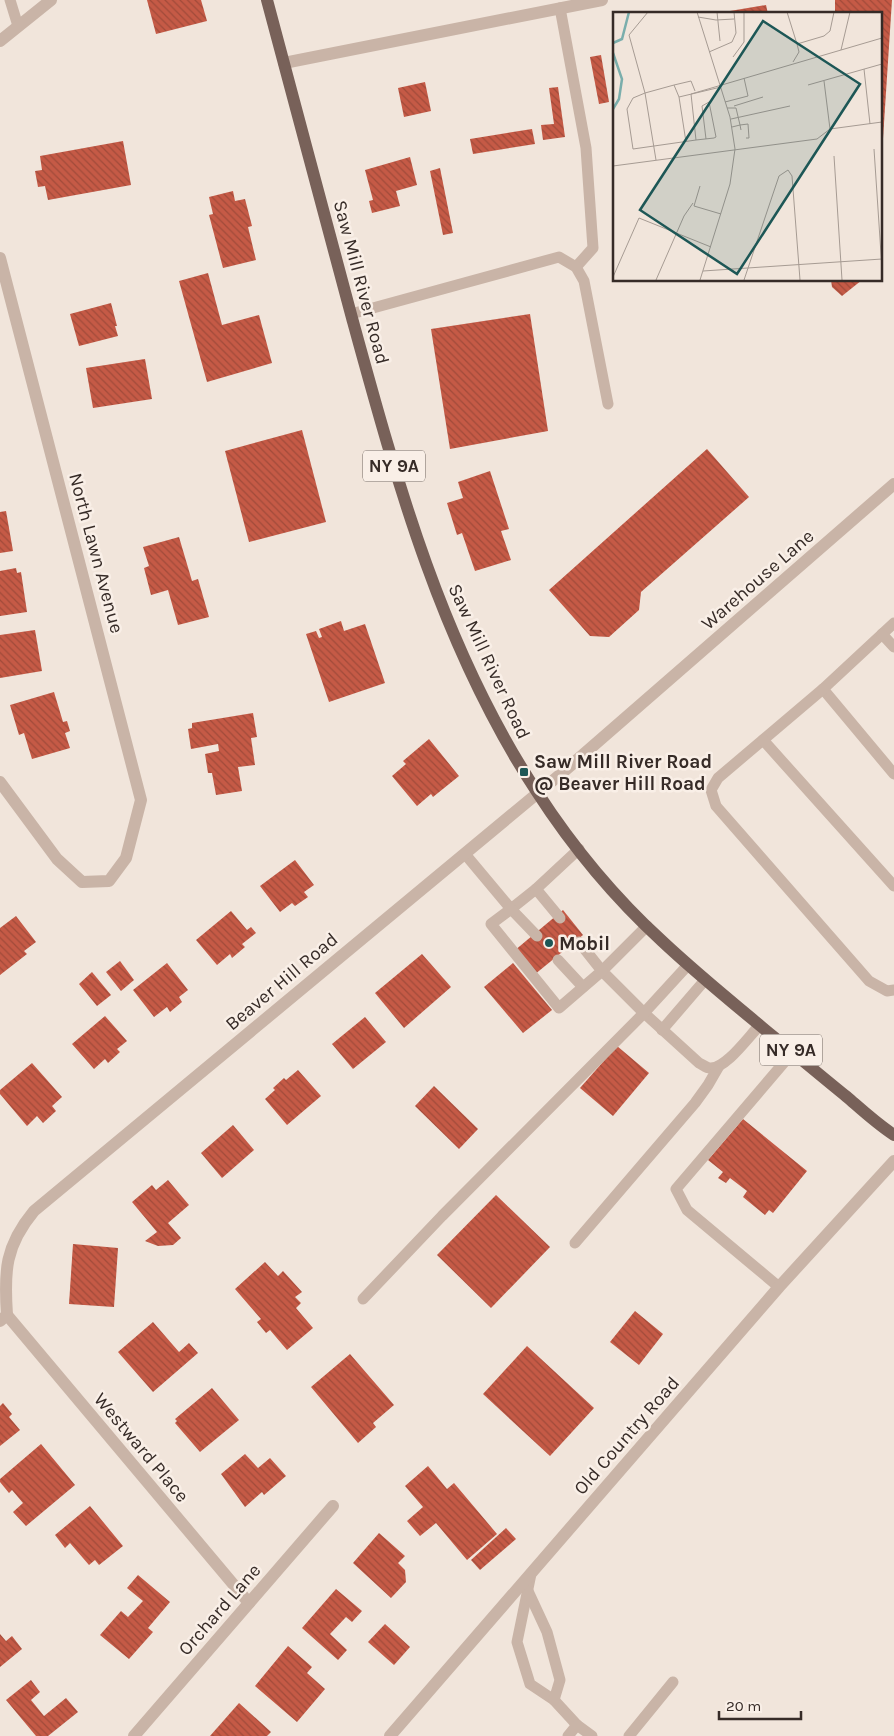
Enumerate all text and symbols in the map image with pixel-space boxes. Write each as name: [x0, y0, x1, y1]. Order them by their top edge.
inset map: [613, 12, 882, 281]
street label: Saw Mill River Road: [329, 198, 394, 367]
road number: NY 9A: [363, 451, 425, 482]
street label: North Lawn Avenue: [64, 471, 128, 636]
street label: Warehouse Lane: [697, 525, 818, 635]
street label: Saw Mill River Road: [443, 580, 535, 743]
place label: Saw Mill River Road @ Beaver Hill Road: [534, 751, 712, 795]
marker: Saw Mill River Road @ Beaver Hill Road: [518, 766, 530, 778]
street label: Beaver Hill Road: [221, 928, 342, 1035]
place label: Mobil: [559, 933, 610, 955]
marker: Mobil: [543, 937, 555, 949]
road number: NY 9A: [760, 1034, 822, 1066]
street label: Old Country Road: [569, 1372, 684, 1499]
street label: Westward Place: [89, 1388, 193, 1507]
street label: Orchard Lane: [174, 1559, 265, 1660]
scale bar: [719, 1688, 802, 1720]
text: 20 m: [726, 1697, 761, 1715]

